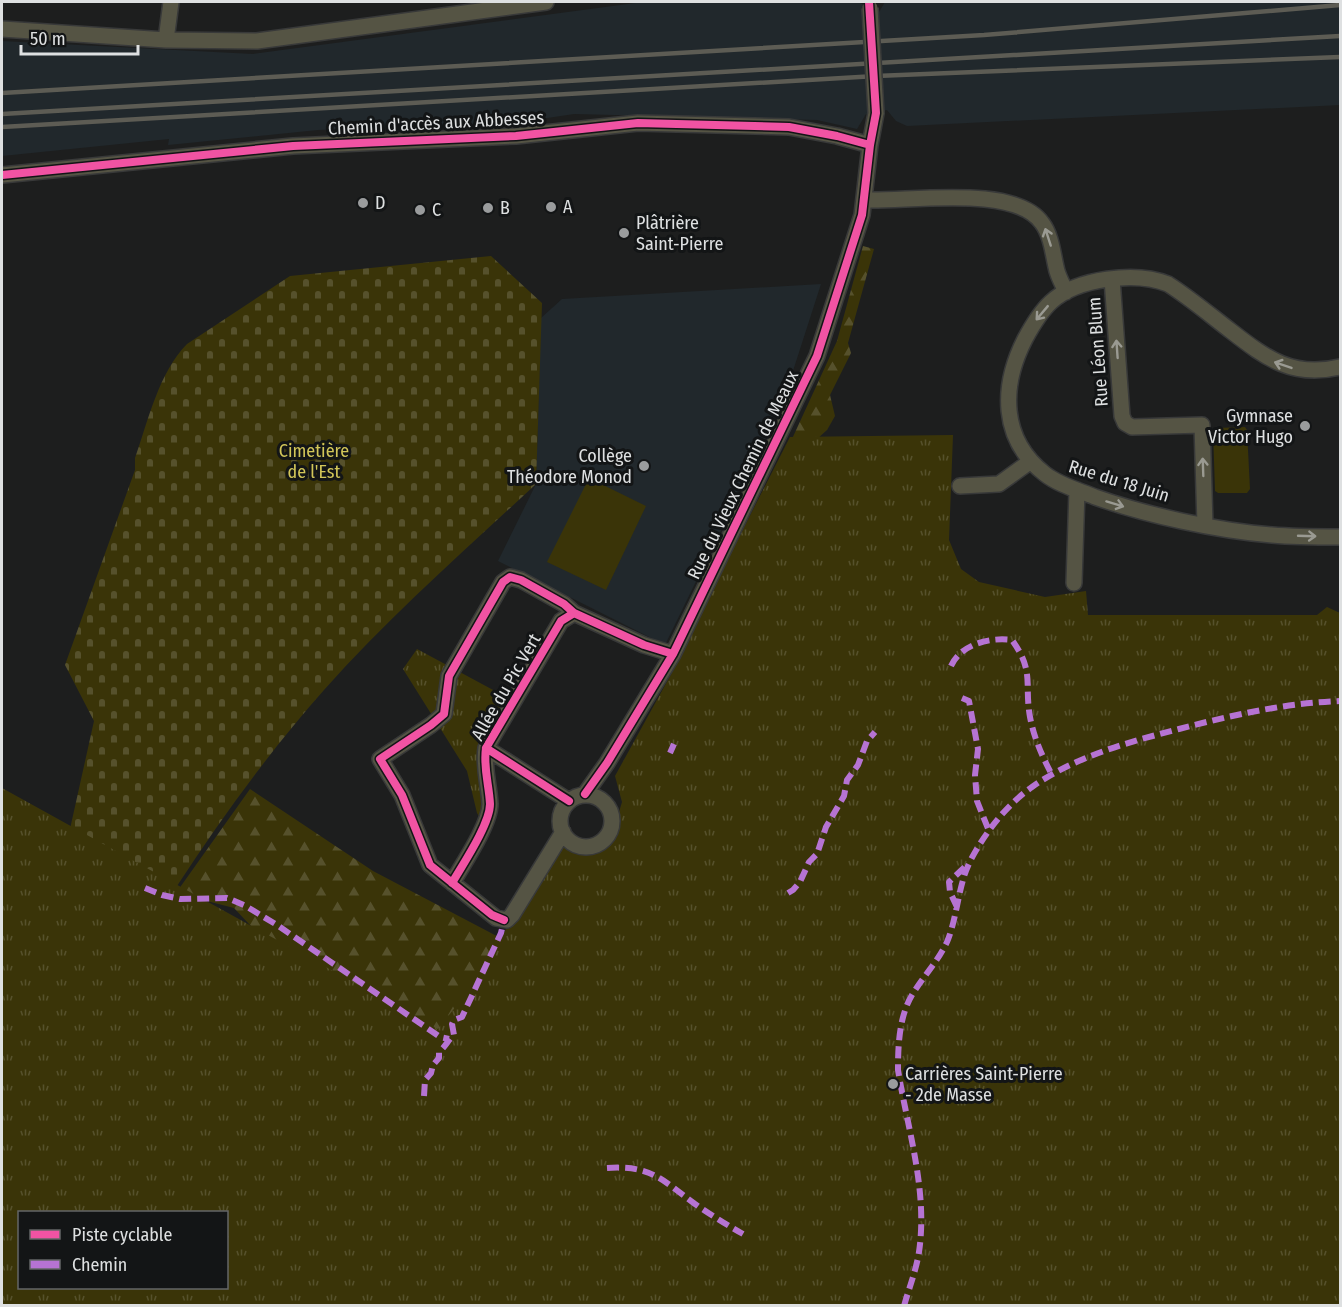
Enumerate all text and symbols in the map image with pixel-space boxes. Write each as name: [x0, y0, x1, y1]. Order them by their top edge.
scale bar: [21, 18, 138, 56]
text: 50 m: [30, 28, 66, 50]
street label: Chemin d'accès aux Abbesses: [327, 106, 545, 140]
place label: D: [375, 192, 385, 214]
marker: D: [356, 196, 370, 210]
place label: A: [563, 196, 573, 218]
place label: B: [500, 197, 510, 219]
place label: C: [432, 199, 441, 221]
marker: A: [544, 200, 558, 214]
marker: B: [481, 201, 495, 215]
marker: C: [413, 203, 427, 217]
place label: Plâtrière Saint-Pierre: [636, 212, 723, 255]
marker: Plâtrière Saint-Pierre: [617, 226, 631, 240]
one-way arrow: [1042, 228, 1053, 247]
street label: Rue Léon Blum: [1083, 296, 1113, 408]
one-way arrow: [1035, 305, 1049, 320]
one-way arrow: [1111, 339, 1122, 359]
one-way arrow: [1274, 358, 1293, 369]
street label: Rue du Vieux Chemin de Meaux: [683, 367, 803, 583]
place label: Gymnase Victor Hugo: [1208, 405, 1293, 448]
marker: Gymnase Victor Hugo: [1298, 419, 1312, 433]
park label: Cimetière de l'Est: [279, 440, 349, 483]
place label: Collège Théodore Monod: [507, 445, 632, 488]
street label: Rue du 18 Juin: [1066, 455, 1172, 507]
one-way arrow: [1197, 457, 1209, 477]
marker: Collège Théodore Monod: [637, 459, 651, 473]
one-way arrow: [1105, 499, 1124, 510]
one-way arrow: [1296, 531, 1316, 542]
street label: Allée du Pic Vert: [467, 630, 546, 744]
place label: Carrières Saint-Pierre - 2de Masse: [905, 1063, 1063, 1106]
marker: Carrières Saint-Pierre - 2de Masse: [886, 1077, 900, 1091]
legend: [18, 1211, 228, 1289]
text: Piste cyclable: [72, 1224, 172, 1246]
text: Chemin: [72, 1254, 127, 1276]

